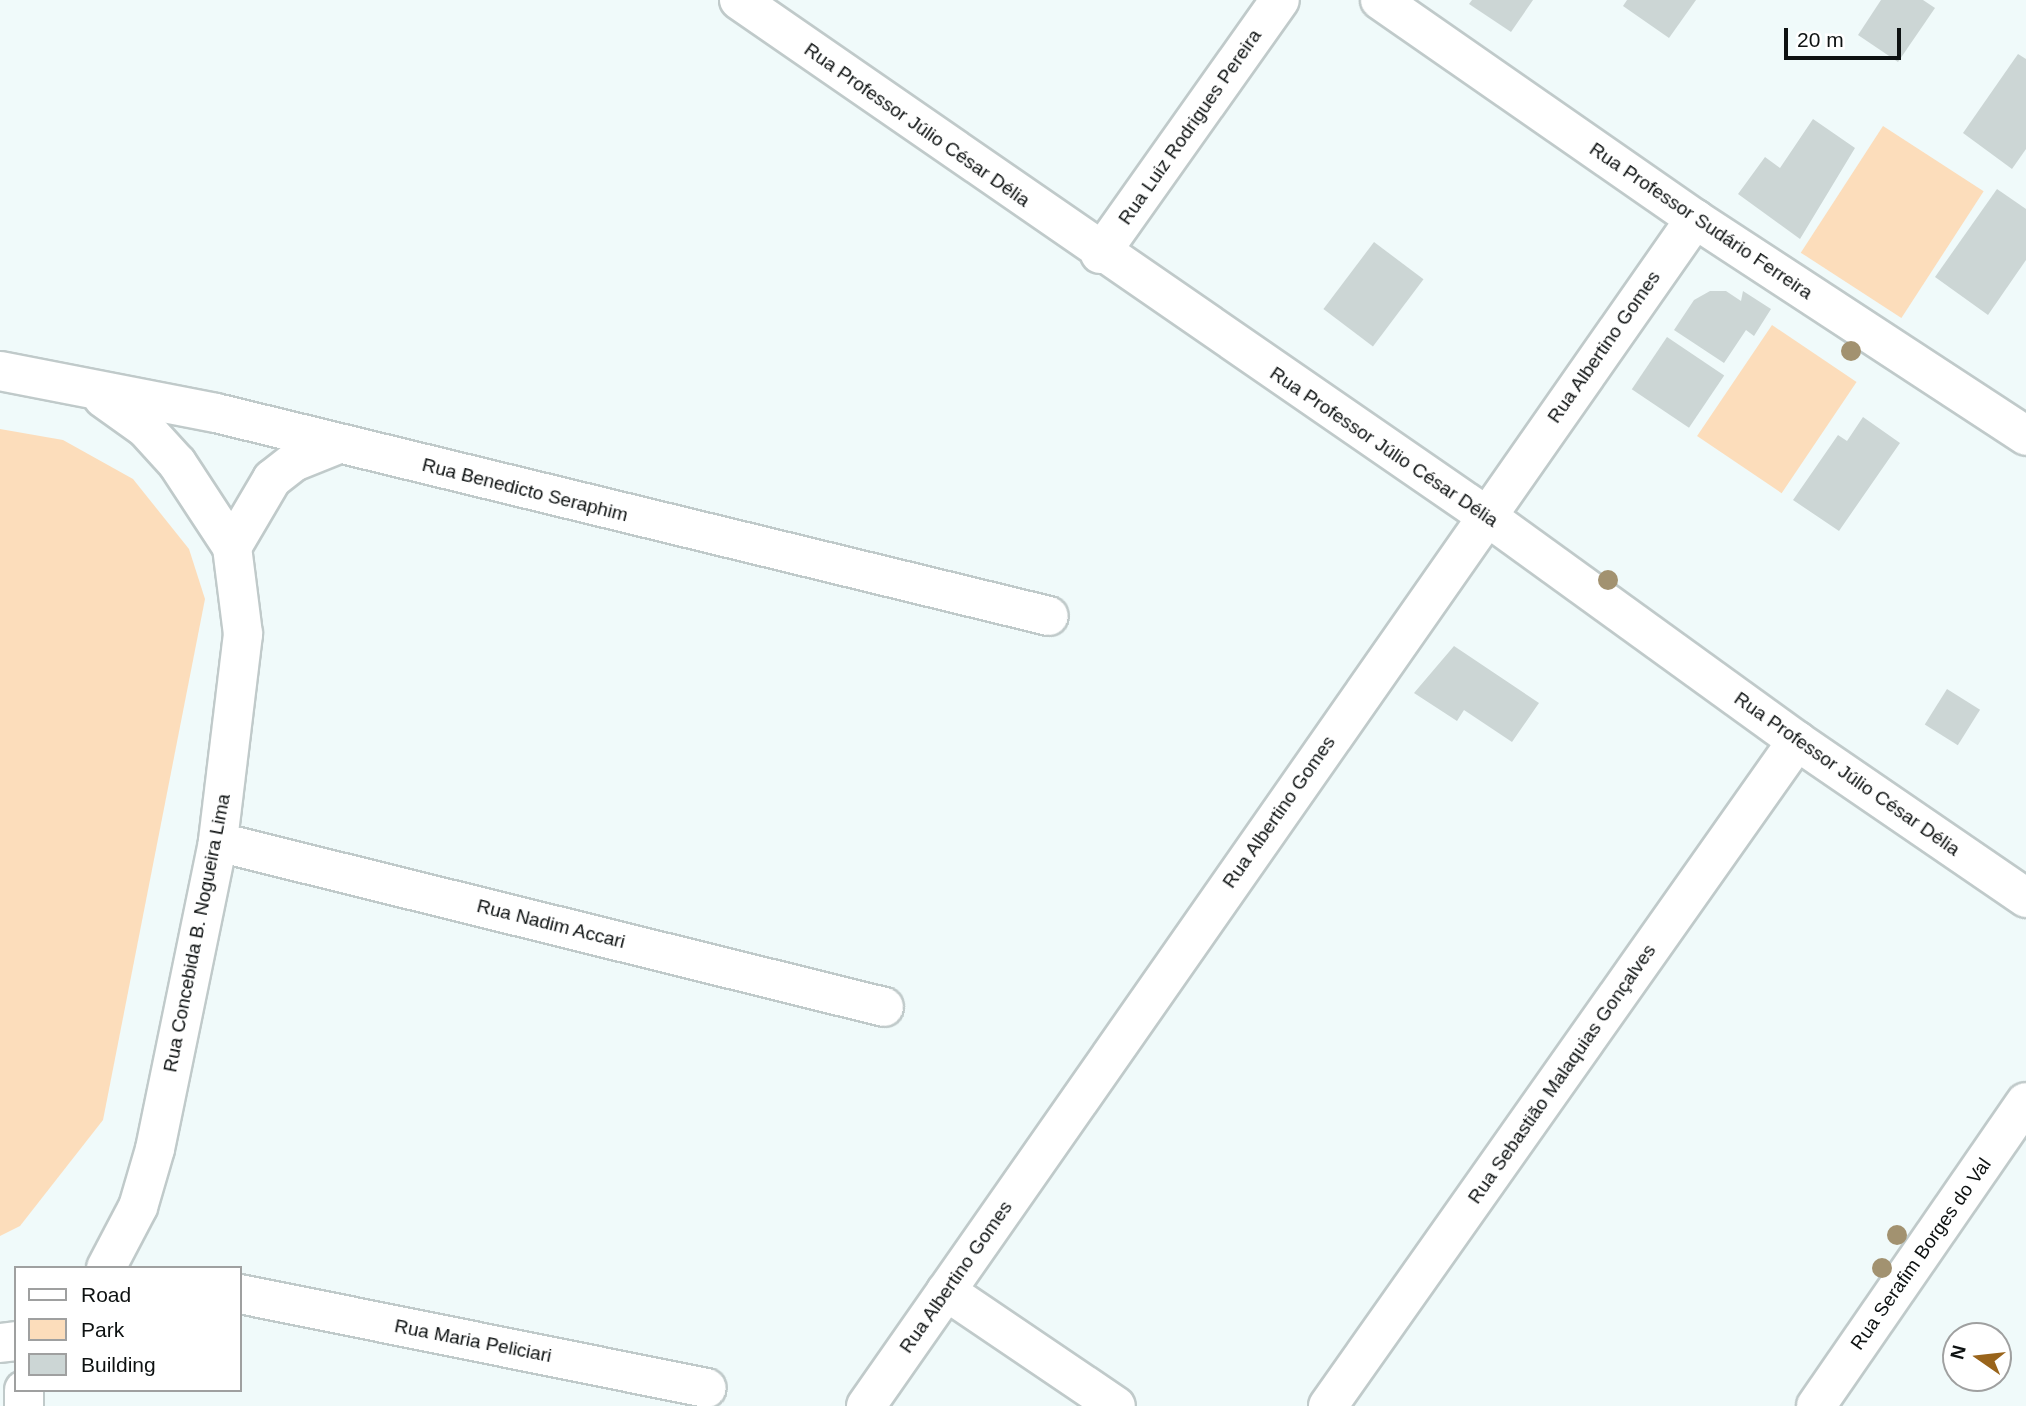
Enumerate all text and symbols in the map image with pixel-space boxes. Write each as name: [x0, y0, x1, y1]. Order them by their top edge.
scale bar: [1788, 14, 1905, 58]
street label: Rua Luiz Rodrigues Pereira: [1114, 25, 1266, 229]
text: 20 m: [1797, 28, 1844, 51]
street label: Rua Professor Júlio César Délia: [800, 38, 1034, 212]
street label: Rua Professor Sudário Ferreira: [1585, 138, 1817, 304]
street label: Rua Albertino Gomes: [1543, 266, 1665, 428]
street label: Rua Professor Júlio César Délia: [1266, 362, 1502, 532]
street label: Rua Benedicto Seraphim: [420, 453, 630, 527]
street label: Rua Professor Júlio César Délia: [1730, 687, 1964, 861]
street label: Rua Albertino Gomes: [1218, 731, 1340, 893]
street label: Rua Concebida B. Nogueira Lima: [159, 792, 235, 1074]
street label: Rua Nadim Accari: [474, 894, 628, 954]
street label: Rua Sebastião Malaquias Gonçalves: [1463, 940, 1661, 1208]
street label: Rua Serafim Borges do Val: [1846, 1154, 1996, 1354]
street label: Rua Albertino Gomes: [895, 1196, 1017, 1358]
legend: [14, 1266, 242, 1392]
text: Road: [81, 1283, 131, 1306]
street label: Rua Maria Peliciari: [393, 1315, 553, 1367]
text: Park: [81, 1318, 124, 1341]
north arrow: [1942, 1322, 2012, 1392]
text: N: [1946, 1343, 1970, 1361]
text: Building: [81, 1353, 156, 1376]

